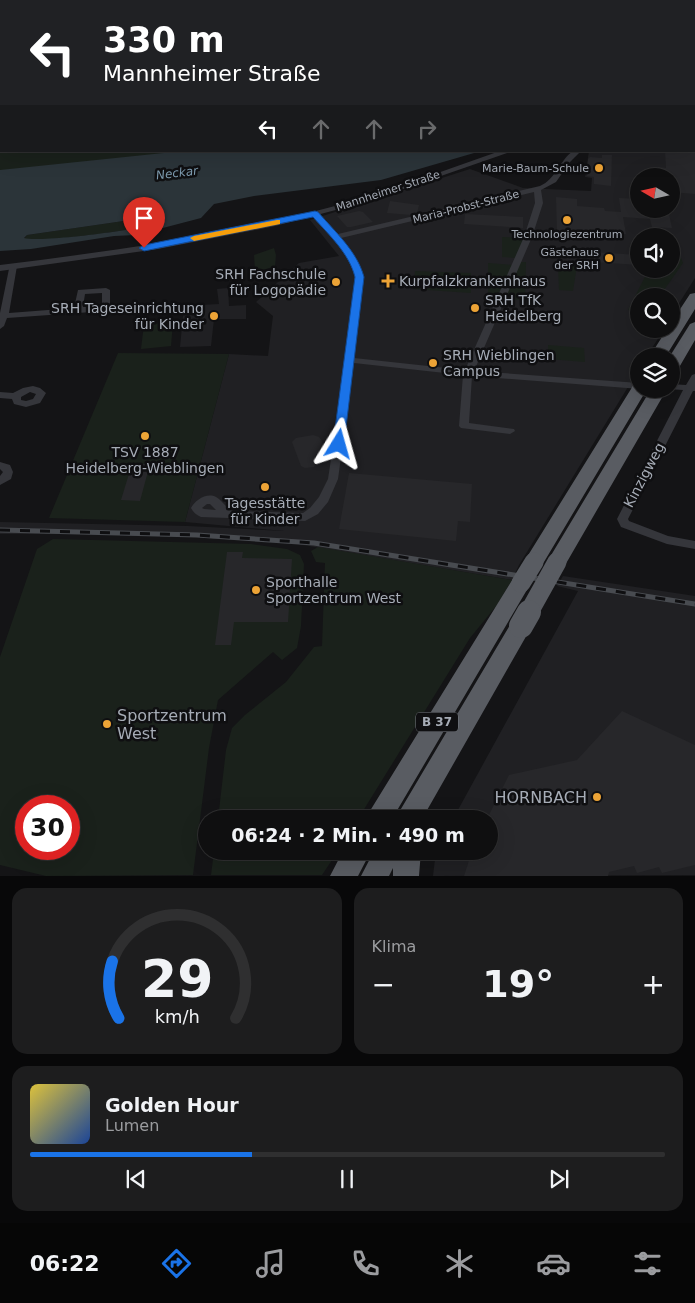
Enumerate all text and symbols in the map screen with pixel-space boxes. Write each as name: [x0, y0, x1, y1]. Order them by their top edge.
icon: left: [20, 20, 85, 85]
text: 330 m: [103, 20, 225, 60]
text: Mannheimer Straße: [103, 61, 320, 86]
icon: left: [254, 115, 282, 143]
icon: ahead: [307, 115, 335, 143]
icon: ahead: [360, 115, 388, 143]
icon: right: [413, 115, 441, 143]
place label: Marie-Baum-Schule: [482, 162, 589, 175]
marker: Marie-Baum-Schule: [593, 162, 605, 174]
water label: Neckar: [155, 163, 200, 183]
street label: Mannheimer Straße: [334, 168, 442, 214]
north arrow: [630, 168, 680, 218]
map controls: [630, 168, 680, 398]
street label: Maria-Probst-Straße: [411, 187, 521, 227]
pin: [123, 197, 165, 248]
icon: arrive: [130, 204, 158, 232]
marker: Technologiezentrum: [561, 214, 573, 226]
place label: Technologiezentrum: [511, 228, 622, 241]
button: sound: [630, 228, 680, 278]
place label: Gästehaus der SRH: [541, 246, 599, 272]
marker: Gästehaus der SRH: [603, 252, 615, 264]
place label: SRH Fachschule für Logopädie: [215, 266, 326, 298]
place label: Kurpfalzkrankenhaus: [399, 273, 546, 289]
marker: Kurpfalzkrankenhaus: [381, 274, 395, 288]
marker: SRH Fachschule für Logopädie: [330, 276, 342, 288]
button: search: [630, 288, 680, 338]
place label: SRH TfK Heidelberg: [485, 292, 561, 324]
place label: SRH Tageseinrichtung für Kinder: [51, 300, 204, 332]
marker: SRH TfK Heidelberg: [469, 302, 481, 314]
marker: SRH Tageseinrichtung für Kinder: [208, 310, 220, 322]
place label: SRH Wieblingen Campus: [443, 347, 555, 379]
button: layers: [630, 348, 680, 398]
marker: SRH Wieblingen Campus: [427, 357, 439, 369]
position arrow: [312, 417, 364, 469]
marker: TSV 1887 Heidelberg-Wieblingen: [139, 430, 151, 442]
street label: Kinzigweg: [620, 440, 668, 510]
place label: TSV 1887 Heidelberg-Wieblingen: [66, 444, 224, 476]
marker: Tagesstätte für Kinder: [259, 481, 271, 493]
place label: Tagesstätte für Kinder: [224, 495, 305, 527]
place label: Sporthalle Sportzentrum West: [266, 574, 402, 606]
marker: Sporthalle Sportzentrum West: [250, 584, 262, 596]
place label: Sportzentrum West: [117, 706, 227, 743]
road number: B 37: [416, 712, 458, 732]
marker: Sportzentrum West: [101, 718, 113, 730]
place label: HORNBACH: [494, 788, 587, 807]
marker: HORNBACH: [591, 791, 603, 803]
speed limit sign: 30: [15, 795, 80, 860]
text: 06:24 · 2 Min. · 490 m: [231, 824, 465, 846]
text: Klima: [372, 937, 416, 956]
text: 29: [141, 949, 213, 1009]
text: 19°: [482, 962, 554, 1006]
text: −: [372, 968, 395, 1001]
text: +: [642, 968, 665, 1001]
text: km/h: [154, 1006, 199, 1027]
text: Golden Hour: [105, 1094, 239, 1116]
text: Lumen: [105, 1116, 159, 1135]
icon: previous: [122, 1165, 150, 1193]
icon: pause: [333, 1165, 361, 1193]
icon: next: [545, 1165, 573, 1193]
icon: directions: [159, 1246, 194, 1281]
icon: music: [253, 1246, 288, 1281]
icon: phone: [348, 1246, 383, 1281]
icon: climate: [442, 1246, 477, 1281]
icon: car: [536, 1246, 571, 1281]
icon: filters: [630, 1246, 665, 1281]
text: 06:22: [30, 1251, 100, 1276]

